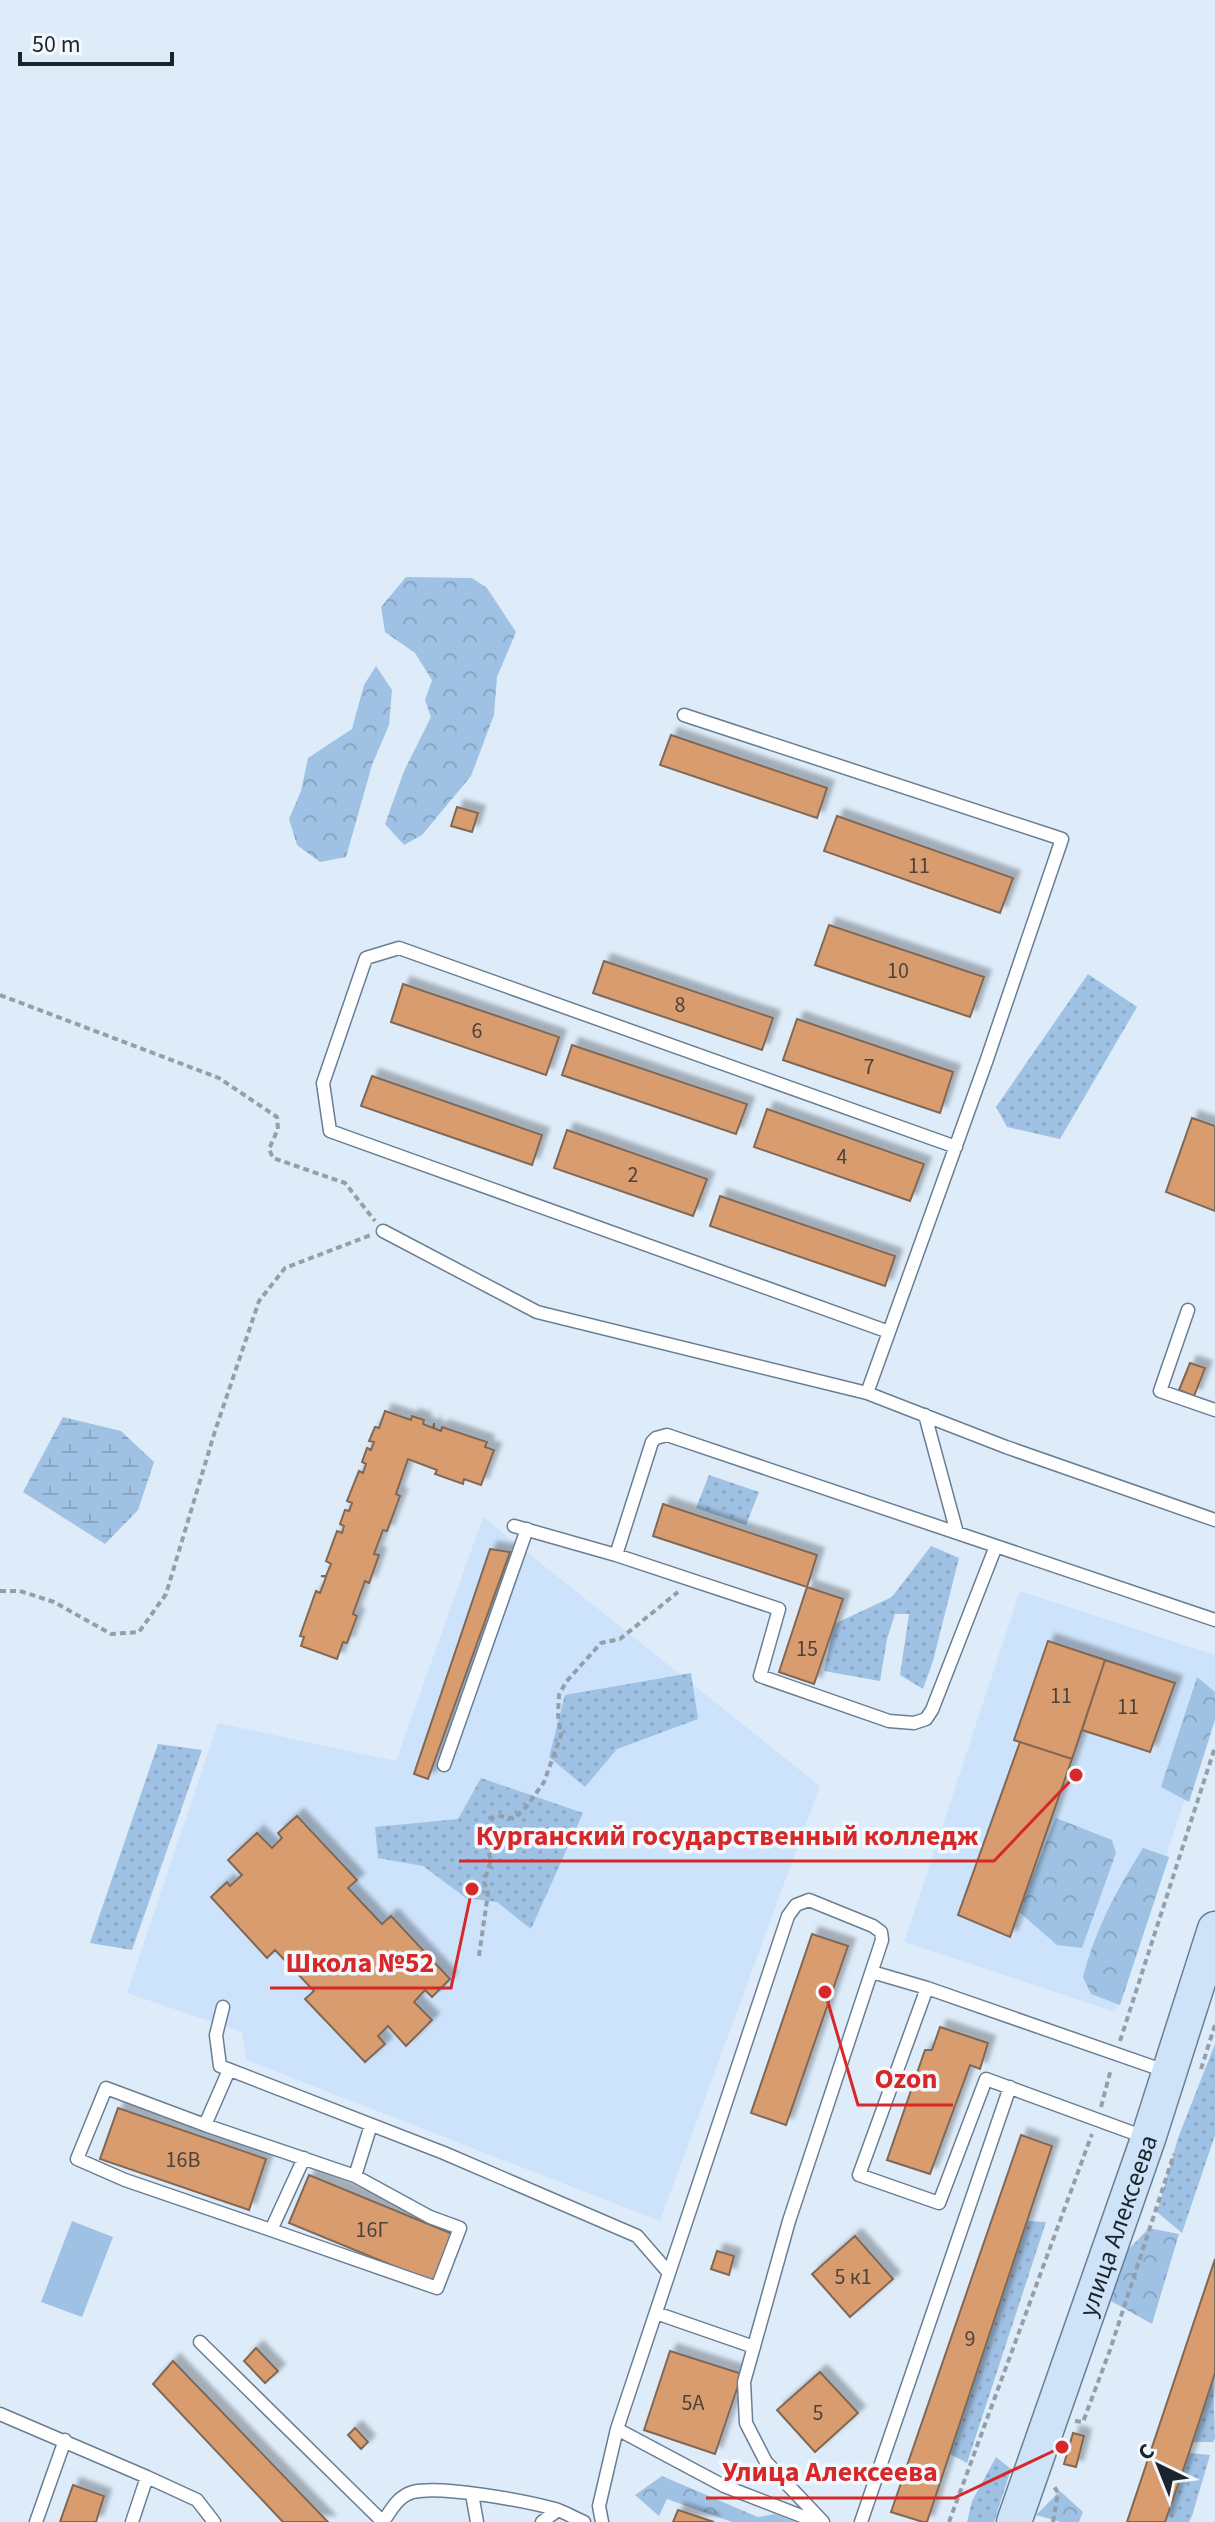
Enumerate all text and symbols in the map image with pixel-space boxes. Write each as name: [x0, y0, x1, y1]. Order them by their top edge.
scale bar: [20, 16, 172, 66]
text: 50 m: [32, 27, 81, 62]
house number: 11: [908, 850, 930, 882]
house number: 10: [887, 955, 909, 987]
house number: 8: [675, 989, 686, 1021]
house number: 6: [472, 1015, 483, 1047]
house number: 7: [864, 1051, 875, 1083]
house number: 4: [837, 1141, 848, 1173]
house number: 2: [628, 1159, 638, 1191]
house number: 15: [796, 1633, 818, 1665]
house number: 11: [1050, 1680, 1072, 1712]
house number: 11: [1117, 1691, 1139, 1723]
callout: Курганский государственный колледж: [459, 1809, 994, 1861]
text: Курганский государственный колледж: [476, 1816, 979, 1856]
callout: Школа №52: [270, 1936, 451, 1988]
text: Школа №52: [286, 1943, 434, 1983]
callout: Ozon: [858, 2053, 953, 2105]
text: Ozon: [875, 2059, 937, 2099]
street label: улица Алексеева: [1069, 2130, 1167, 2322]
house number: 16В: [166, 2144, 200, 2176]
house number: 16Г: [356, 2214, 388, 2246]
house number: 5 к1: [834, 2261, 872, 2293]
house number: 9: [965, 2323, 975, 2355]
house number: 5А: [682, 2387, 704, 2419]
house number: 5: [813, 2397, 823, 2429]
north arrow: [1119, 2426, 1199, 2506]
text: С: [1130, 2436, 1162, 2468]
callout: Улица Алексеева: [706, 2446, 954, 2498]
text: Улица Алексеева: [722, 2452, 938, 2492]

